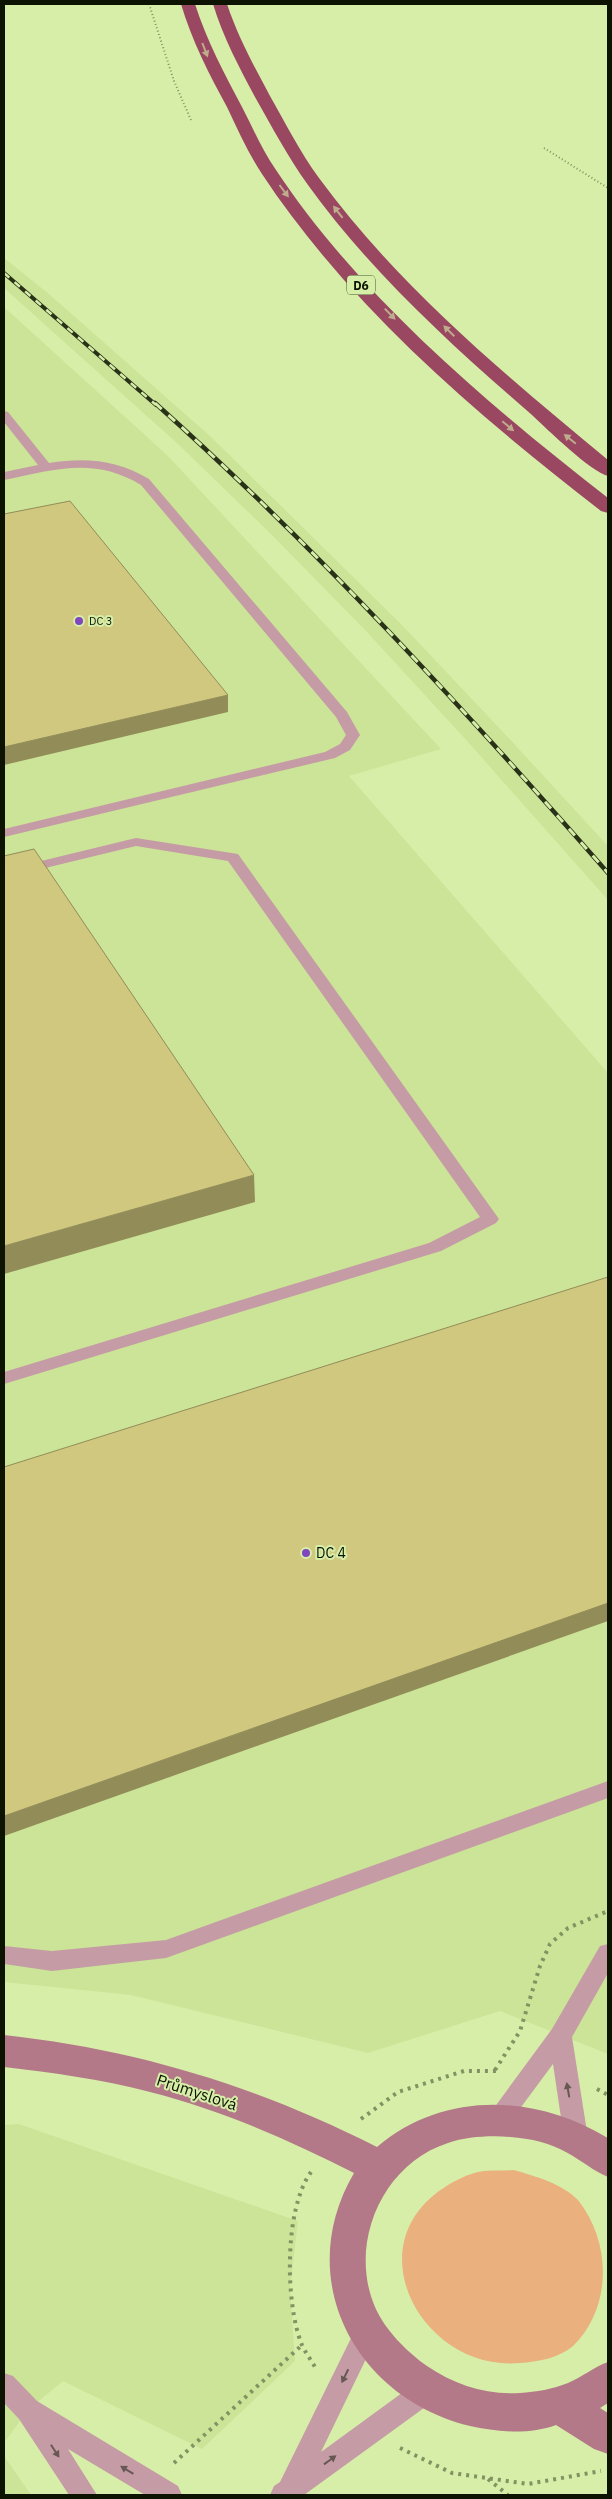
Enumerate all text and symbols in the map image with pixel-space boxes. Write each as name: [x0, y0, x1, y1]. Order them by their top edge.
one-way arrow: [202, 42, 209, 57]
one-way arrow: [278, 184, 289, 197]
one-way arrow: [333, 206, 344, 219]
road number: D6: [347, 276, 375, 294]
one-way arrow: [384, 308, 396, 320]
one-way arrow: [443, 326, 455, 338]
one-way arrow: [501, 420, 514, 431]
one-way arrow: [564, 433, 577, 444]
place label: DC 3: [89, 614, 112, 628]
marker: DC 3: [73, 615, 85, 627]
place label: DC 4: [316, 1544, 346, 1562]
marker: DC 4: [300, 1547, 312, 1559]
street label: Průmyslová: [154, 2070, 240, 2115]
one-way arrow: [564, 2082, 572, 2098]
one-way arrow: [341, 2369, 349, 2383]
one-way arrow: [50, 2444, 59, 2458]
one-way arrow: [323, 2455, 336, 2465]
one-way arrow: [121, 2465, 134, 2475]

